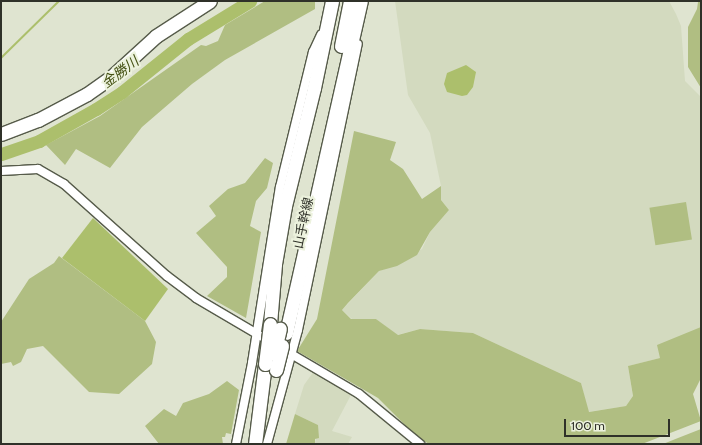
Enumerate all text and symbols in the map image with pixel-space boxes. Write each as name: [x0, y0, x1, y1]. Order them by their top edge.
water label: 金勝川: [98, 53, 142, 91]
street label: 山手幹線: [290, 196, 316, 250]
scale bar: [566, 411, 672, 437]
text: 100 m: [571, 418, 605, 433]

